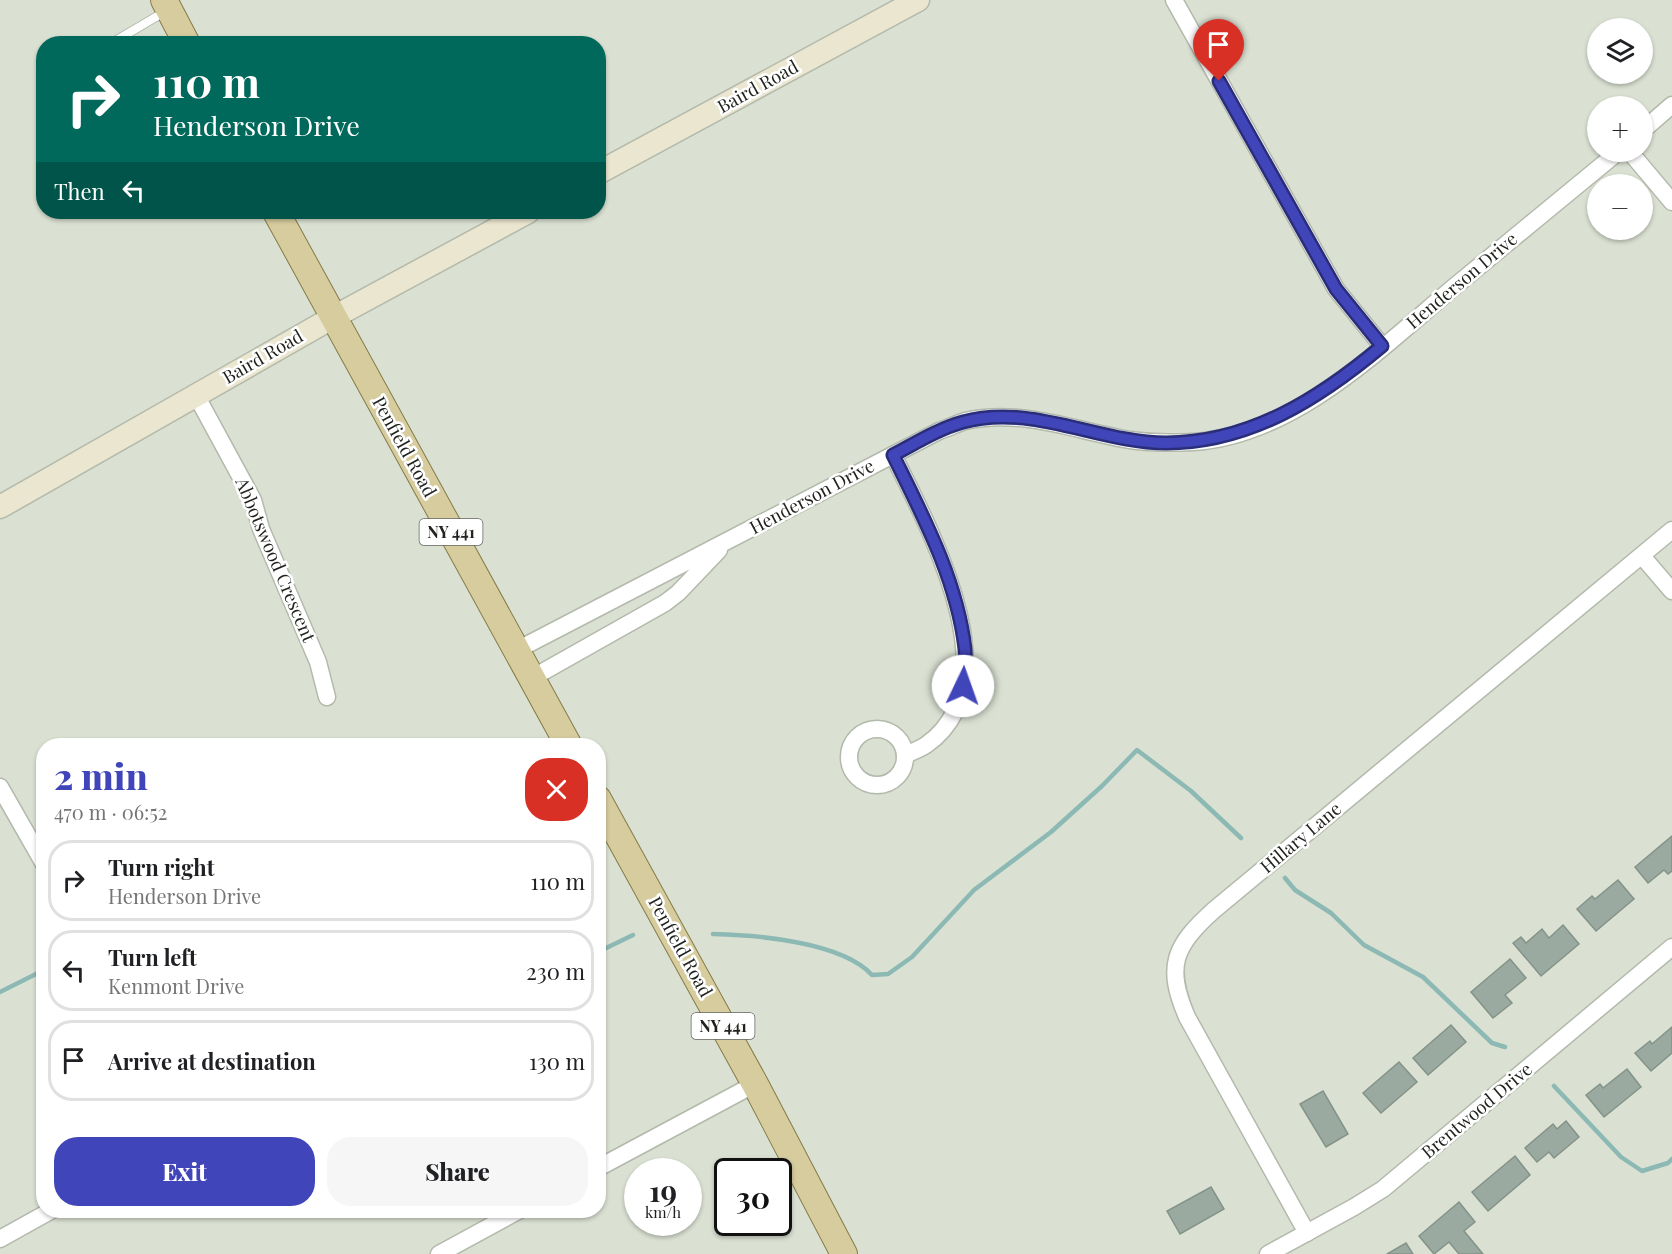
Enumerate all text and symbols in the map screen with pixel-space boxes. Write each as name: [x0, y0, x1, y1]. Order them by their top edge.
map controls: [1587, 18, 1653, 240]
button: layers: [1587, 18, 1653, 84]
pin: [1193, 19, 1244, 81]
icon: arrive: [1202, 28, 1235, 61]
text: 110 m: [153, 53, 260, 109]
street label: Baird Road: [713, 54, 803, 118]
icon: right: [54, 60, 132, 138]
button: +: [1587, 96, 1653, 162]
text: Henderson Drive: [153, 107, 360, 143]
icon: left: [117, 174, 150, 207]
button: −: [1587, 174, 1653, 240]
text: Then: [54, 176, 105, 206]
street label: Henderson Drive: [1401, 227, 1522, 334]
street label: Baird Road: [218, 323, 308, 389]
street label: Penfield Road: [367, 392, 443, 501]
street label: Henderson Drive: [745, 453, 878, 539]
street label: Abbotswood Crescent: [230, 473, 322, 646]
road number: NY 441: [420, 519, 482, 545]
position arrow: [931, 654, 995, 718]
text: 2 min: [54, 751, 148, 799]
button: close: [525, 758, 588, 821]
street label: Hillary Lane: [1255, 796, 1346, 878]
text: 470 m · 06:52: [54, 798, 167, 825]
text: Turn right: [108, 852, 214, 882]
icon: right: [57, 864, 90, 897]
text: 110 m: [531, 866, 585, 896]
text: Henderson Drive: [108, 882, 261, 909]
street label: Penfield Road: [643, 892, 719, 1001]
text: Turn left: [108, 942, 197, 972]
icon: left: [57, 954, 90, 987]
text: 230 m: [526, 956, 585, 986]
text: Kenmont Drive: [108, 972, 244, 999]
road number: NY 441: [692, 1013, 754, 1039]
icon: arrive: [57, 1044, 90, 1077]
text: Arrive at destination: [108, 1046, 316, 1076]
text: 130 m: [529, 1046, 585, 1076]
street label: Brentwood Drive: [1416, 1057, 1537, 1164]
button: Exit: [54, 1137, 315, 1206]
button: Share: [327, 1137, 588, 1206]
speed limit sign: 30: [714, 1158, 792, 1236]
text: 19: [649, 1170, 677, 1210]
text: km/h: [645, 1202, 681, 1222]

